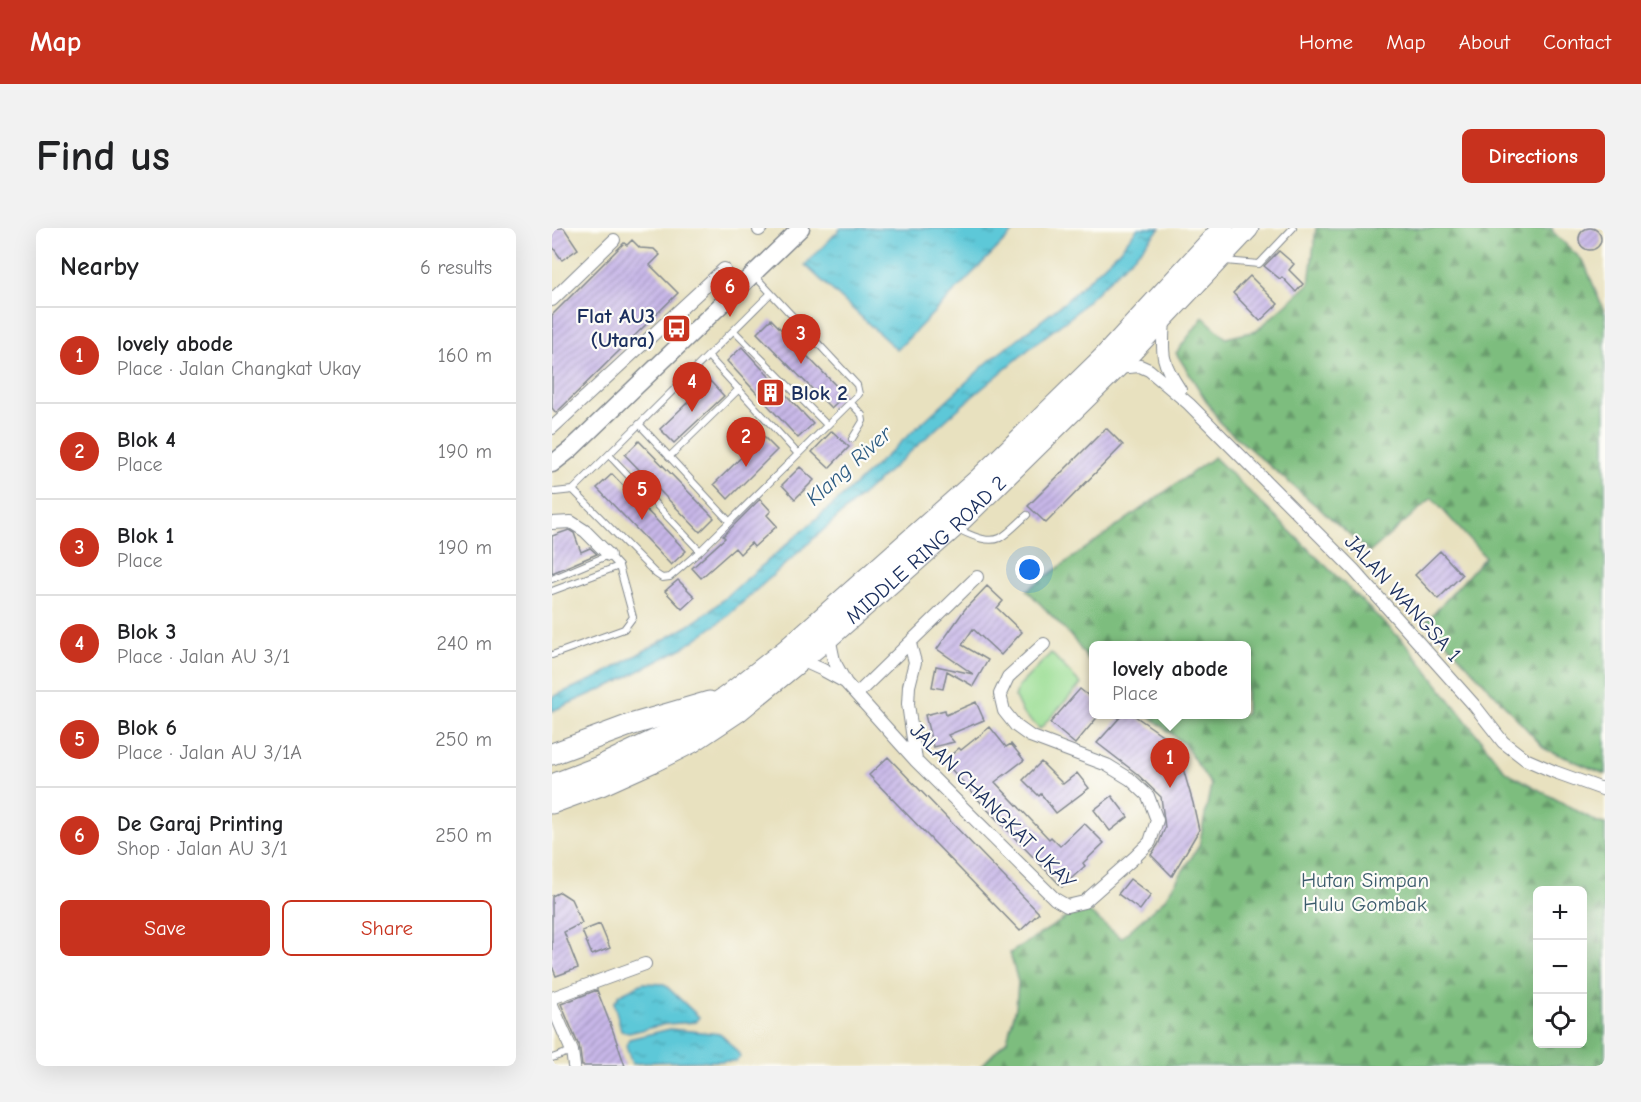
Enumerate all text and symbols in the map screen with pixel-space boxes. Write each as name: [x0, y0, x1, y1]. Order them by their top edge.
text: Map: [30, 26, 81, 58]
text: Home: [1299, 30, 1353, 54]
text: Map: [1386, 30, 1426, 54]
text: About: [1459, 30, 1510, 54]
text: Contact: [1543, 30, 1611, 54]
button: Directions: [1462, 129, 1605, 183]
text: Find us: [36, 132, 170, 181]
text: Nearby: [60, 252, 139, 282]
text: 6 results: [420, 256, 492, 279]
pin: 6: [710, 268, 750, 317]
place label: Flat AU3 (Utara): [577, 304, 655, 352]
bus stop icon: Flat AU3 (Utara): [660, 312, 692, 344]
pin: 3: [782, 314, 820, 364]
text: lovely abode: [117, 331, 233, 357]
text: 1: [76, 344, 83, 367]
text: 160 m: [438, 344, 492, 367]
text: Place · Jalan Changkat Ukay: [117, 357, 361, 380]
pin: 4: [672, 362, 712, 412]
building icon: Blok 2: [754, 377, 786, 409]
place label: Blok 2: [791, 381, 848, 405]
pin: 2: [726, 418, 766, 467]
water label: Klang River: [801, 420, 898, 511]
text: Blok 4: [117, 427, 176, 453]
text: 2: [75, 440, 84, 463]
text: 190 m: [438, 440, 492, 463]
text: Place: [117, 453, 163, 476]
pin: 5: [622, 470, 662, 520]
street label: MIDDLE RING ROAD 2: [841, 471, 1011, 629]
text: Blok 1: [117, 523, 174, 549]
street label: JALAN WANGSA 1: [1340, 530, 1466, 666]
text: 3: [75, 536, 84, 559]
text: 190 m: [438, 536, 492, 559]
text: Place: [117, 549, 163, 572]
your location: [1015, 555, 1044, 584]
text: Blok 3: [117, 619, 176, 645]
text: 4: [75, 632, 84, 655]
text: 240 m: [437, 632, 492, 655]
popup: [1089, 641, 1251, 719]
text: Place · Jalan AU 3/1: [117, 645, 290, 668]
text: lovely abode: [1112, 656, 1228, 682]
text: Place: [1112, 682, 1158, 705]
text: Blok 6: [117, 715, 177, 741]
street label: JALAN CHANGKAT UKAY: [905, 718, 1081, 894]
text: 5: [74, 728, 85, 751]
text: 250 m: [435, 728, 492, 751]
pin: 1: [1150, 738, 1190, 788]
text: Place · Jalan AU 3/1A: [117, 741, 302, 764]
text: De Garaj Printing: [117, 811, 284, 837]
text: 6: [74, 824, 85, 847]
text: 250 m: [435, 824, 492, 847]
text: Shop · Jalan AU 3/1: [117, 837, 288, 860]
park label: Hutan Simpan Hulu Gombak: [1301, 868, 1429, 916]
map controls: [1533, 886, 1587, 1048]
button: +: [1533, 886, 1587, 940]
button: Save: [60, 900, 270, 956]
button: Share: [282, 900, 492, 956]
button: −: [1533, 940, 1587, 994]
button: locate: [1533, 994, 1587, 1048]

